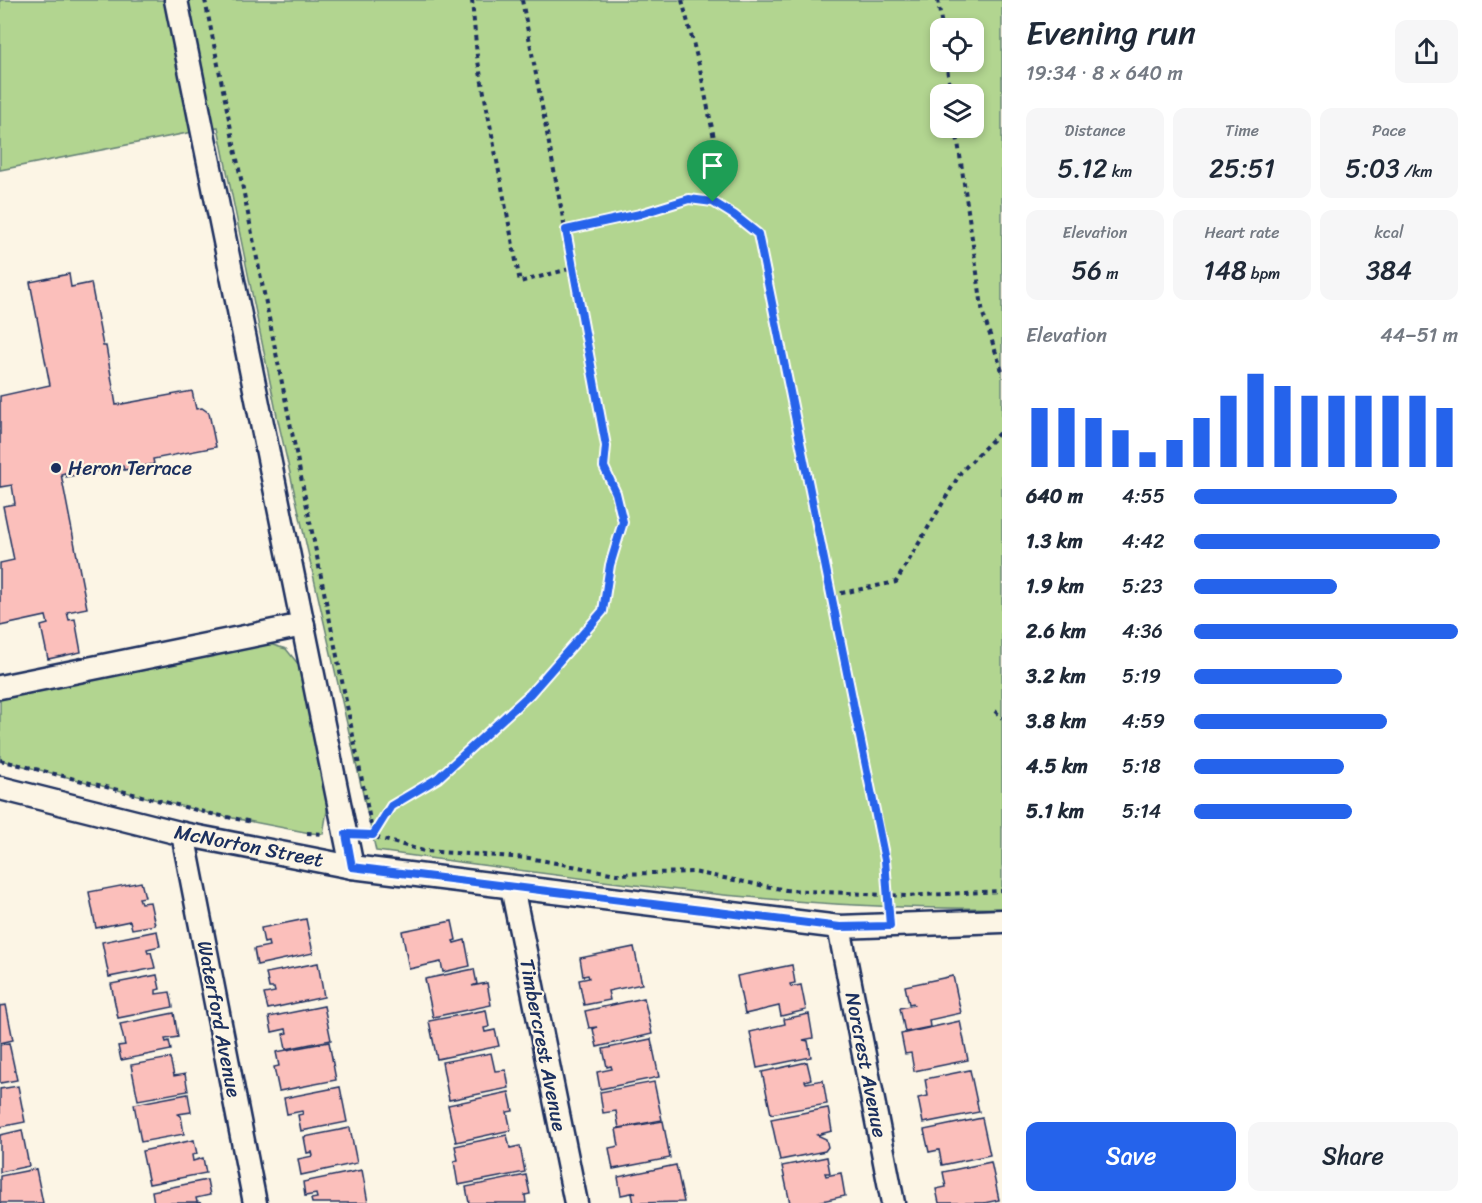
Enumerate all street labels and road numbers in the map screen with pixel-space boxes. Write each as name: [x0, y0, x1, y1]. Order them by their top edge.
street label: McNorton Street: [172, 814, 327, 878]
street label: Waterford Avenue: [187, 938, 251, 1101]
street label: Timbercrest Avenue: [509, 956, 577, 1135]
street label: Norcrest Avenue: [835, 989, 897, 1141]

